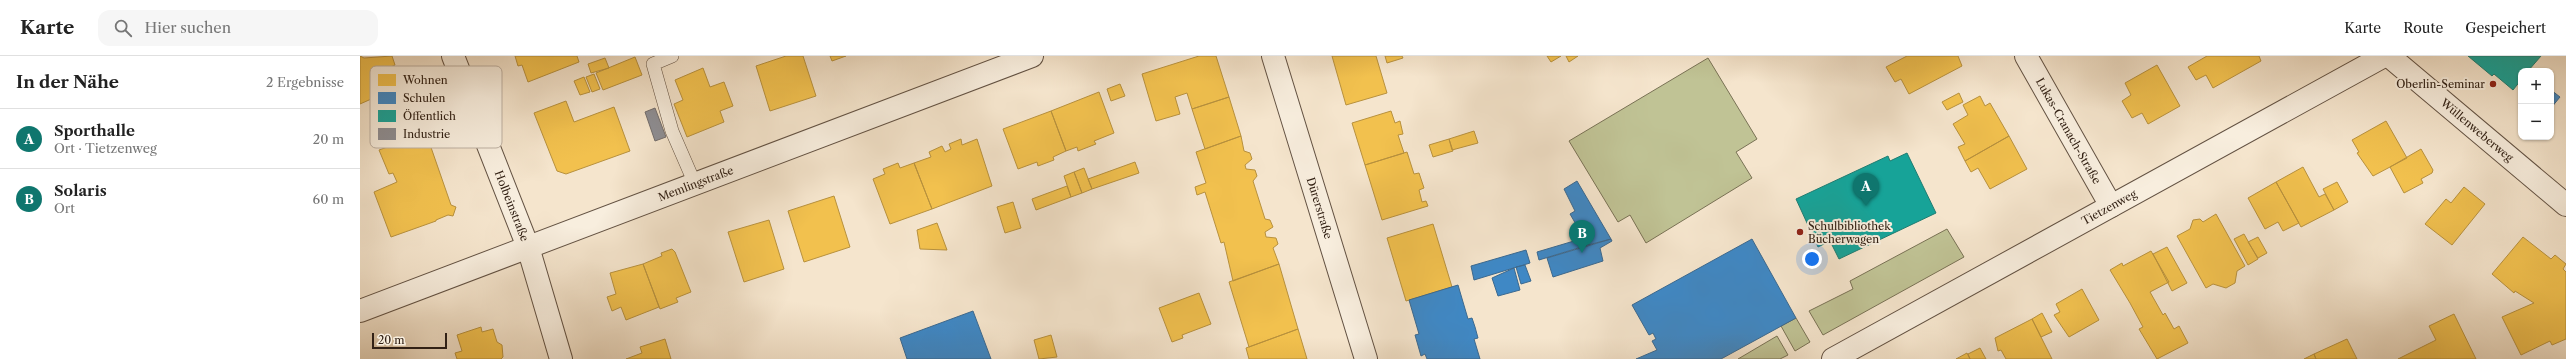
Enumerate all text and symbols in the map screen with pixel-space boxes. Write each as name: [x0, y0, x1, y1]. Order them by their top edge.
search box: [98, 10, 378, 46]
text: Karte: [20, 16, 74, 39]
icon: search: [112, 17, 134, 39]
text: Hier suchen: [144, 18, 231, 37]
text: Karte: [2344, 19, 2381, 37]
text: Route: [2403, 19, 2443, 37]
text: Gespeichert: [2465, 19, 2546, 37]
legend: [370, 66, 502, 148]
map controls: [2518, 68, 2554, 140]
button: +: [2518, 68, 2554, 104]
text: In der Nähe: [16, 72, 119, 92]
text: Wohnen: [402, 73, 448, 87]
text: 2 Ergebnisse: [266, 74, 344, 90]
street label: Lukas-Cranach-Straße: [2033, 75, 2104, 186]
place label: Oberlin-Seminar: [2396, 77, 2485, 91]
marker: Oberlin-Seminar: [2488, 79, 2498, 89]
text: Schulen: [403, 91, 445, 105]
street label: Wüllenweberweg: [2437, 95, 2516, 165]
button: −: [2518, 104, 2554, 140]
text: Öffentlich: [403, 108, 456, 123]
text: Sporthalle: [54, 121, 135, 140]
text: Industrie: [403, 127, 450, 141]
text: A: [24, 131, 34, 147]
text: 20 m: [313, 131, 344, 147]
text: Ort · Tietzenweg: [54, 140, 157, 156]
street label: Memlingstraße: [656, 163, 735, 204]
street label: Holbeinstraße: [492, 168, 532, 243]
pin: A: [1853, 173, 1879, 206]
street label: Dürerstraße: [1304, 175, 1336, 241]
text: Solaris: [54, 181, 107, 200]
street label: Tietzenweg: [2079, 186, 2139, 228]
text: B: [24, 191, 34, 207]
text: 60 m: [313, 191, 344, 207]
text: Ort: [54, 200, 75, 216]
place label: Schulbibliothek Bücherwagen: [1808, 219, 1891, 246]
pin: B: [1569, 220, 1595, 253]
marker: Schulbibliothek Bücherwagen: [1795, 227, 1805, 237]
your location: [1802, 249, 1822, 269]
scale bar: [372, 331, 447, 350]
text: 20 m: [378, 333, 404, 347]

